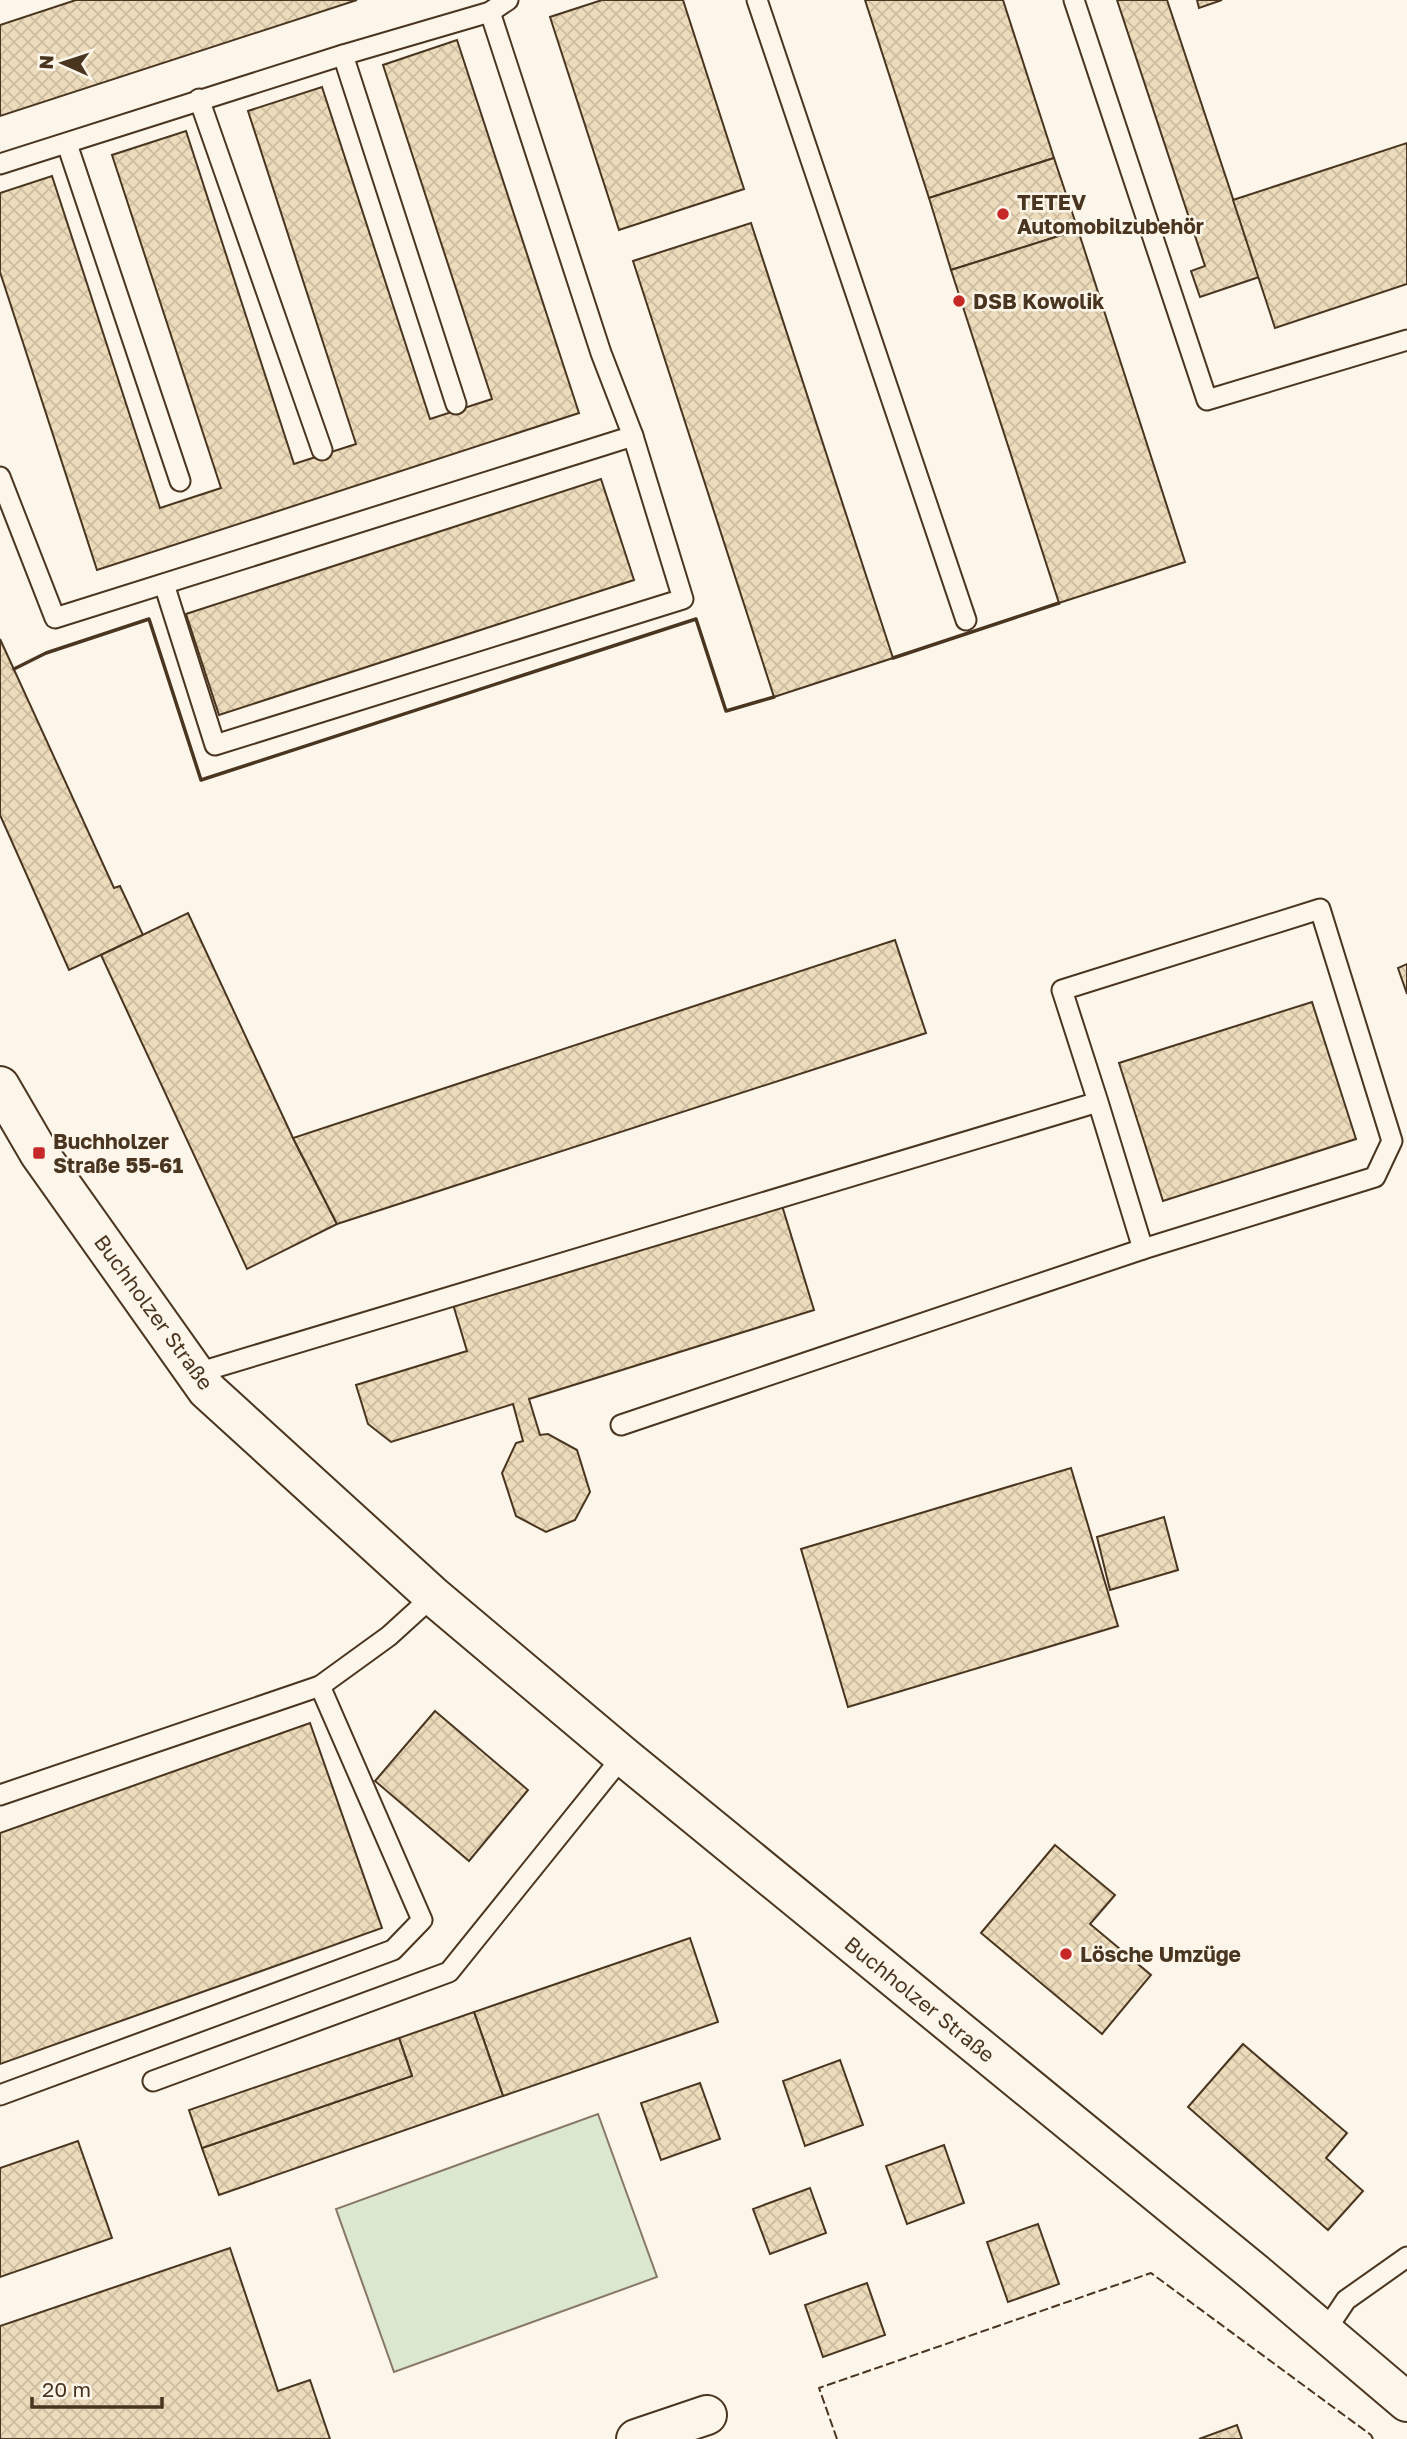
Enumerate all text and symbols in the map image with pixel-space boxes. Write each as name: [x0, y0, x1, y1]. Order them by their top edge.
north arrow: [28, 28, 98, 98]
text: N: [34, 54, 57, 70]
place label: TETEV Automobilzubehör: [1017, 189, 1204, 239]
marker: TETEV Automobilzubehör: [995, 206, 1011, 222]
place label: DSB Kowolik: [973, 288, 1104, 314]
marker: DSB Kowolik: [951, 293, 967, 309]
place label: Buchholzer Straße 55-61: [53, 1128, 183, 1178]
marker: Buchholzer Straße 55-61: [31, 1145, 47, 1161]
street label: Buchholzer Straße: [89, 1229, 219, 1395]
street label: Buchholzer Straße: [840, 1931, 1000, 2067]
place label: Lösche Umzüge: [1080, 1941, 1241, 1967]
marker: Lösche Umzüge: [1058, 1946, 1074, 1962]
scale bar: [32, 2366, 161, 2410]
text: 20 m: [42, 2376, 91, 2402]

